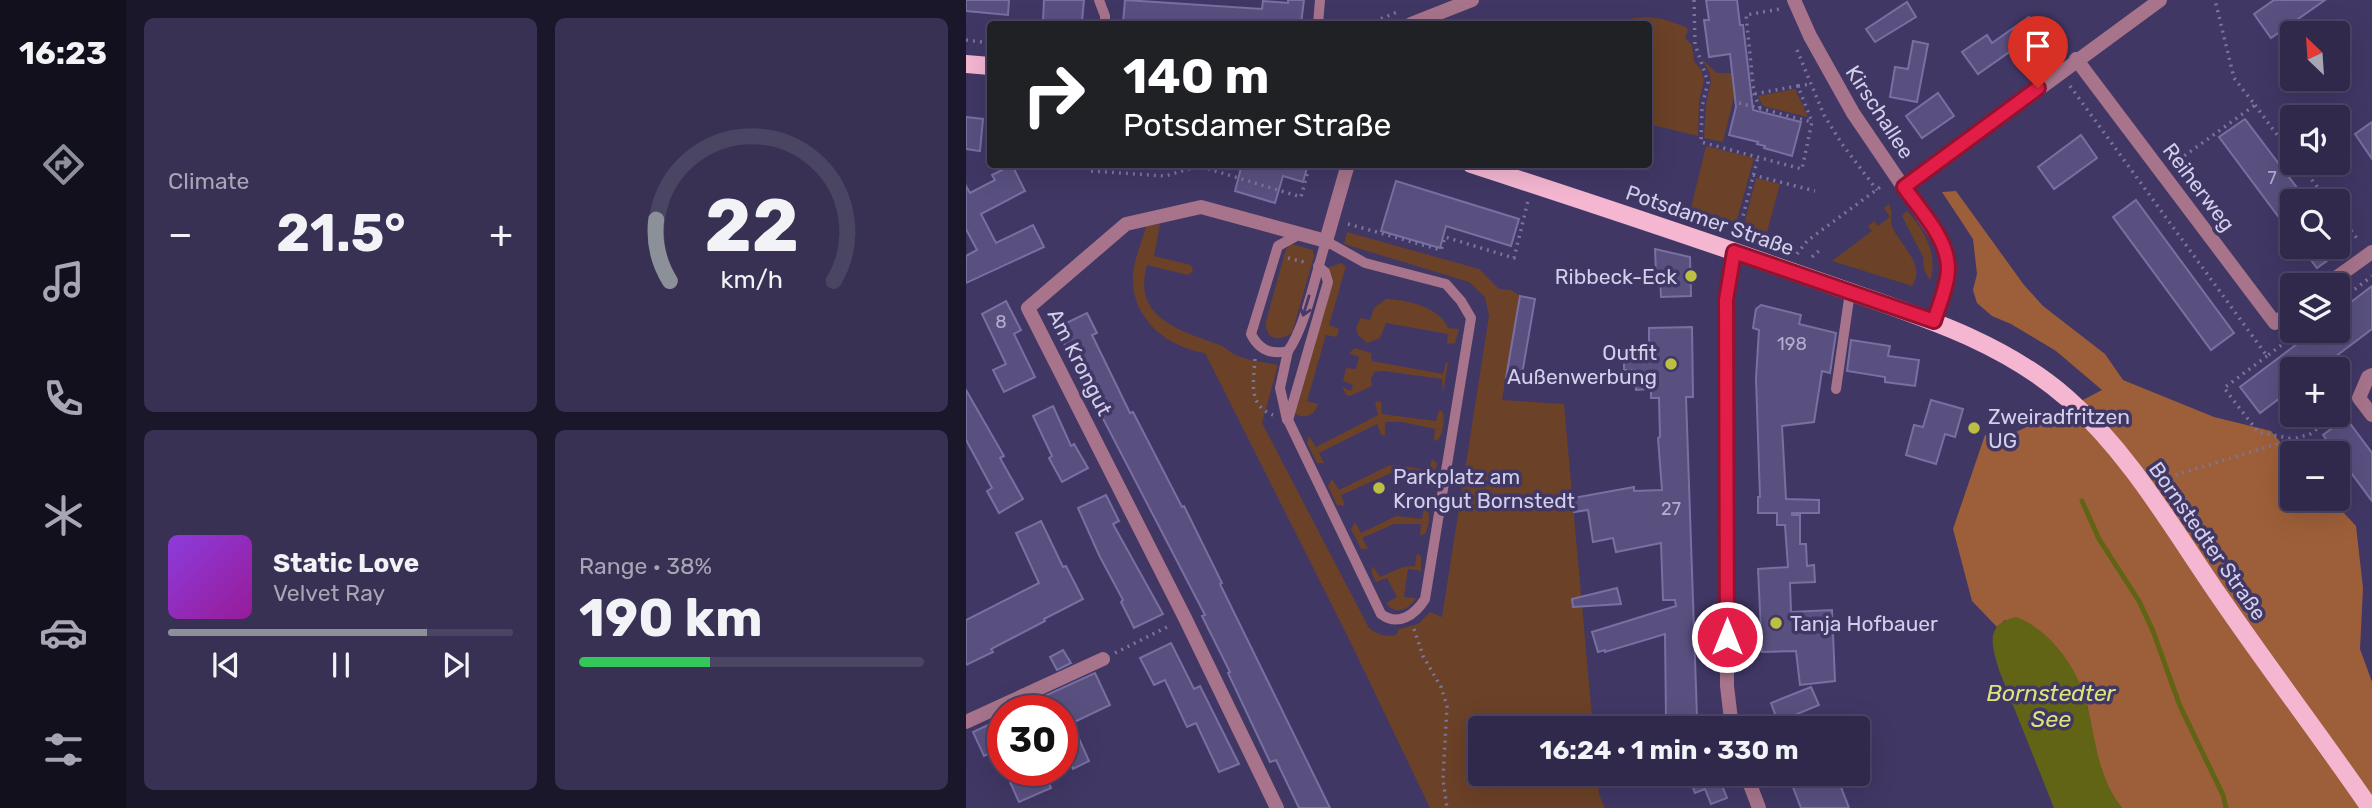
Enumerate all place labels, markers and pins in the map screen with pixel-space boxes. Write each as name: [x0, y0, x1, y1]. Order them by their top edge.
pin: [2008, 16, 2068, 88]
place label: Ribbeck-Eck: [1555, 264, 1677, 289]
marker: Ribbeck-Eck: [1683, 268, 1699, 284]
place label: Outfit Außenwerbung: [1507, 340, 1657, 389]
marker: Outfit Außenwerbung: [1663, 356, 1679, 372]
place label: Zweiradfritzen UG: [1988, 404, 2130, 453]
marker: Zweiradfritzen UG: [1966, 420, 1982, 436]
place label: Parkplatz am Krongut Bornstedt: [1393, 464, 1575, 513]
marker: Parkplatz am Krongut Bornstedt: [1371, 480, 1387, 496]
place label: Tanja Hofbauer: [1790, 611, 1938, 636]
marker: Tanja Hofbauer: [1768, 615, 1784, 631]

